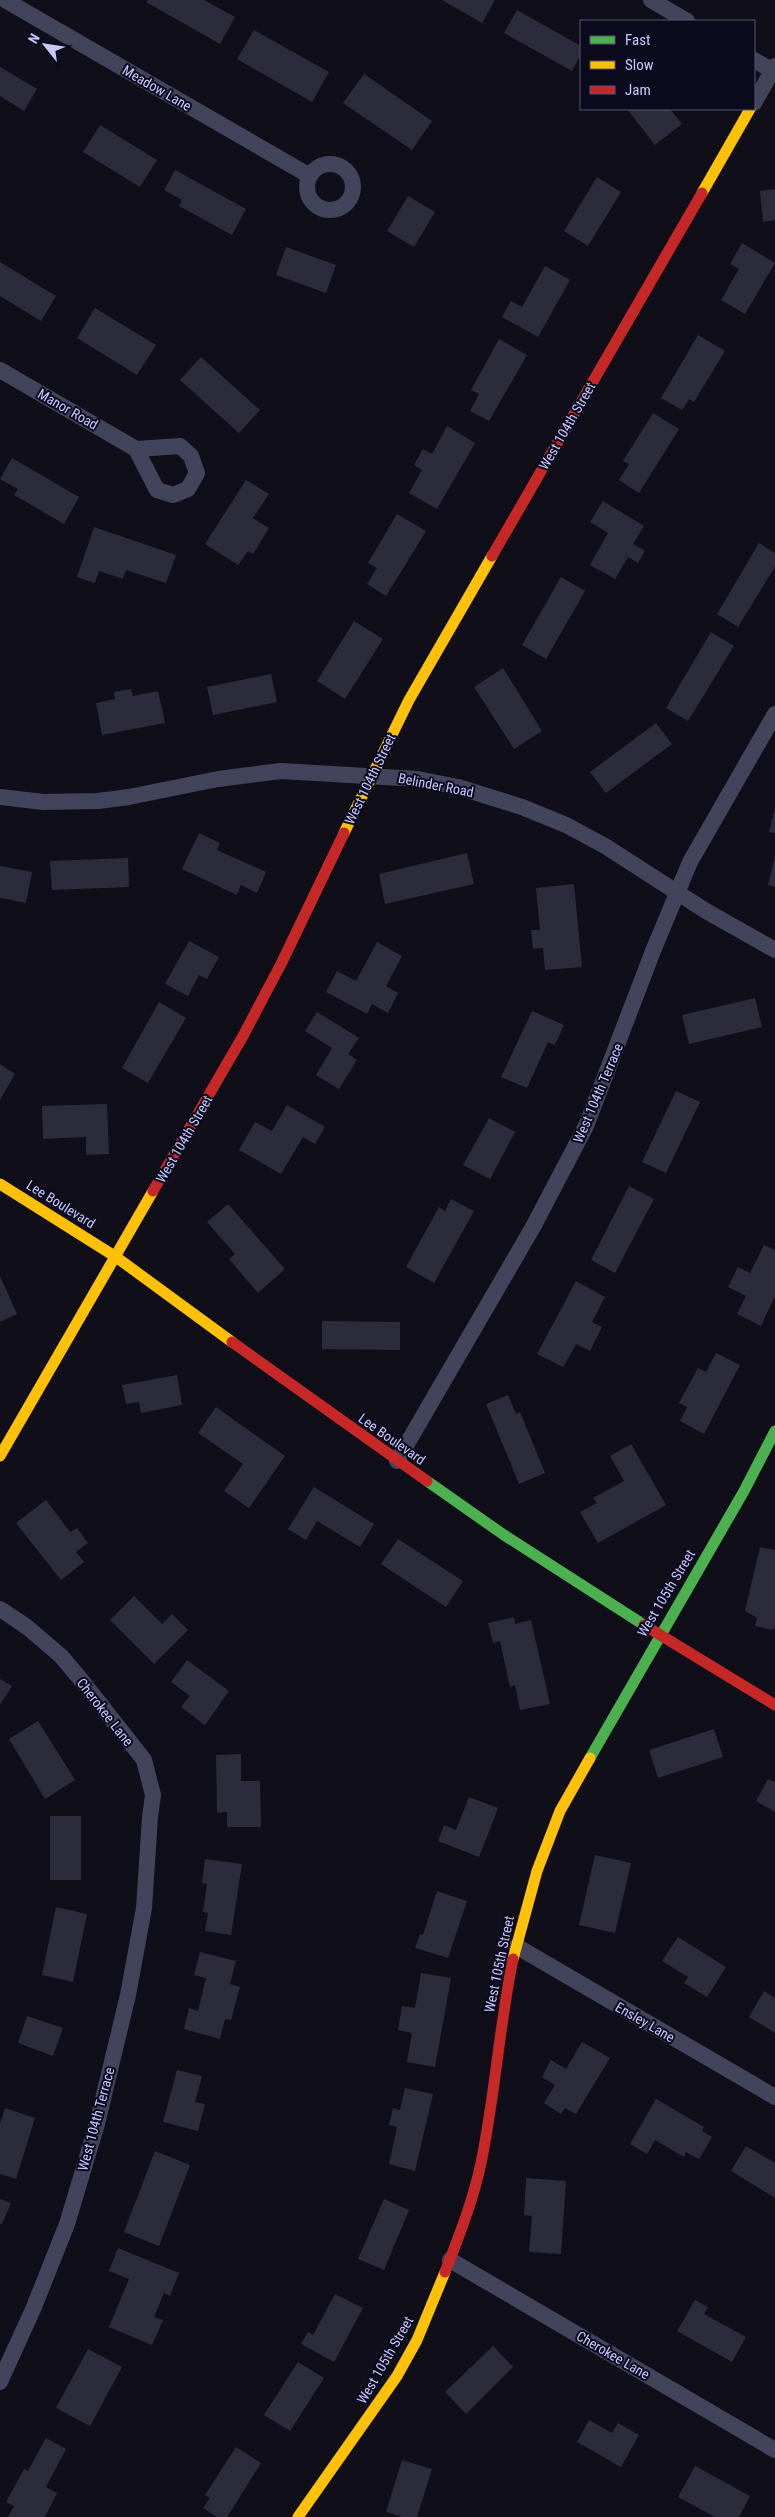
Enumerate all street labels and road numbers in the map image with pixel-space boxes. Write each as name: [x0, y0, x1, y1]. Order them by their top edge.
street label: Meadow Lane: [120, 62, 195, 114]
street label: West 104th Street: [535, 379, 599, 473]
street label: Manor Road: [35, 385, 101, 433]
street label: West 104th Street: [341, 731, 399, 827]
street label: Belinder Road: [397, 770, 475, 800]
street label: West 104th Terrace: [570, 1040, 626, 1145]
street label: West 104th Street: [152, 1092, 216, 1186]
street label: Lee Boulevard: [24, 1177, 98, 1231]
street label: Lee Boulevard: [356, 1410, 428, 1468]
street label: West 105th Street: [634, 1547, 698, 1639]
street label: Cherokee Lane: [74, 1675, 137, 1749]
street label: West 105th Street: [481, 1914, 517, 2014]
street label: Ensley Lane: [613, 1999, 678, 2046]
street label: West 104th Terrace: [74, 2065, 118, 2173]
street label: West 105th Street: [353, 2313, 417, 2407]
street label: Cherokee Lane: [574, 2328, 653, 2383]

